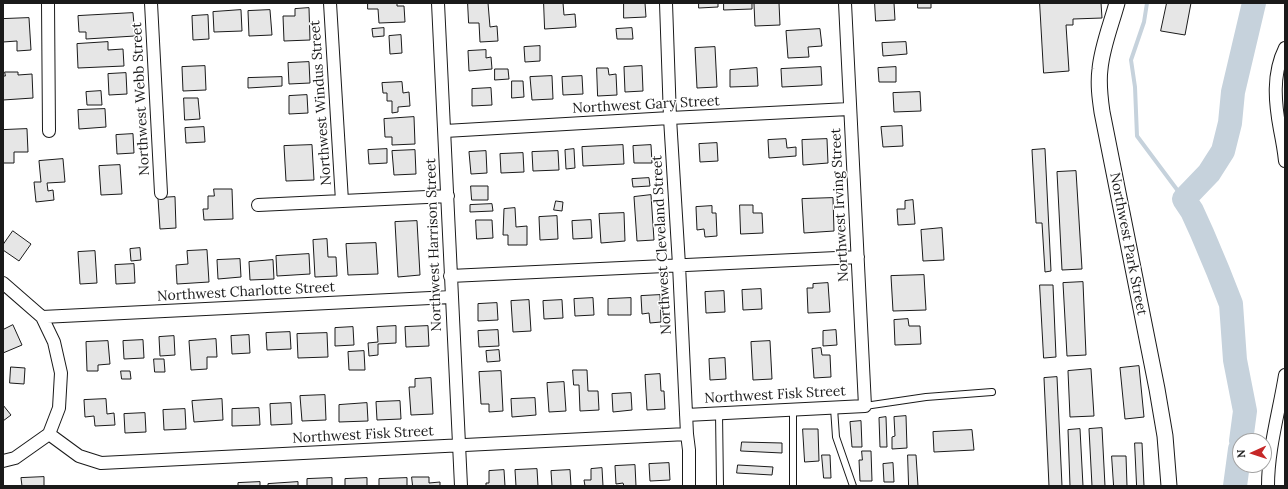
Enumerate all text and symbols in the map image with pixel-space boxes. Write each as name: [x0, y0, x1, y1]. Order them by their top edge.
street label: Northwest Windus Street: [307, 20, 335, 186]
street label: Northwest Webb Street: [129, 22, 153, 176]
street label: Northwest Gary Street: [572, 93, 720, 117]
street label: Northwest Irving Street: [828, 128, 852, 282]
street label: Northwest Cleveland Street: [649, 155, 675, 335]
street label: Northwest Harrison Street: [423, 158, 445, 332]
street label: Northwest Park Street: [1106, 171, 1150, 317]
street label: Northwest Charlotte Street: [157, 279, 335, 305]
street label: Northwest Fisk Street: [704, 383, 846, 407]
street label: Northwest Fisk Street: [292, 423, 434, 447]
north arrow: [1232, 433, 1272, 473]
text: N: [1234, 449, 1248, 458]

